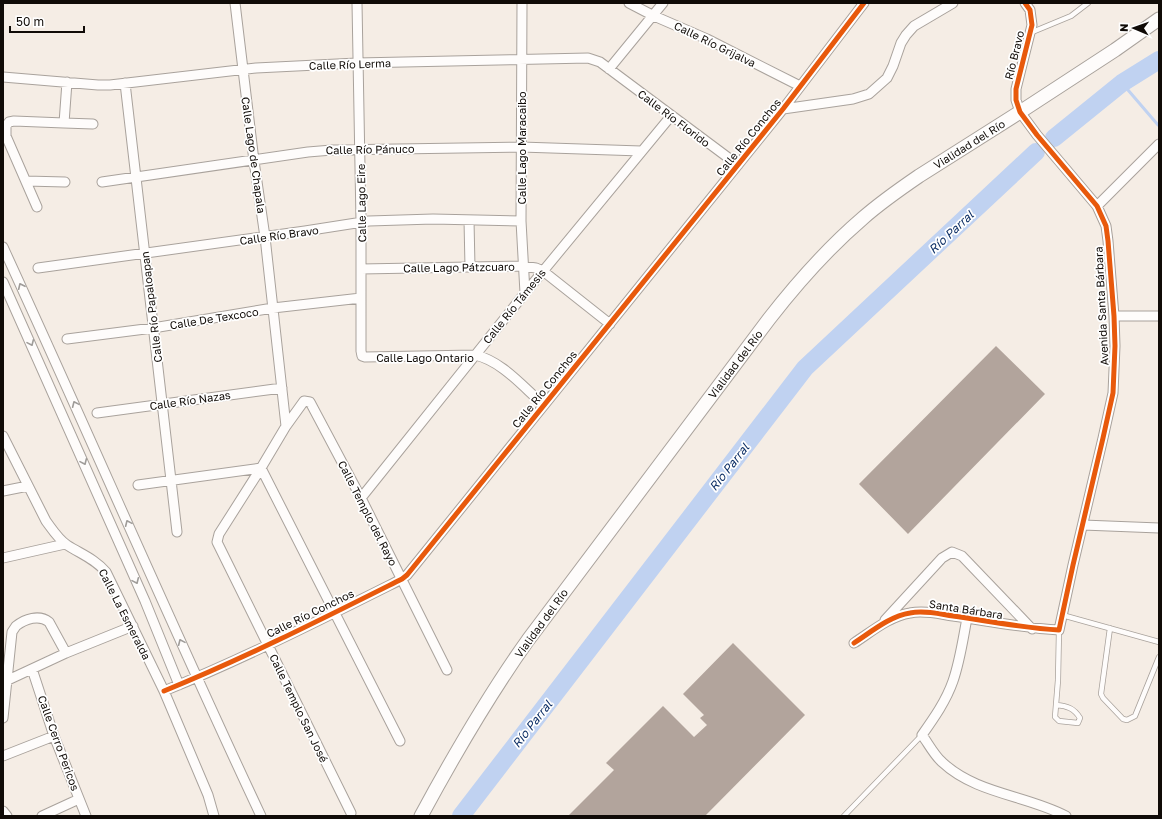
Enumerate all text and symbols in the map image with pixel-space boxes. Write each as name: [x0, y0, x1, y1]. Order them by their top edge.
scale bar: [10, 8, 84, 34]
north arrow: [1114, 8, 1154, 48]
text: 50 m: [16, 14, 44, 29]
street label: Calle Río Grijalva: [672, 19, 758, 69]
text: N: [1117, 23, 1130, 32]
street label: Río Bravo: [1002, 29, 1026, 81]
street label: Calle Río Lerma: [309, 56, 391, 72]
street label: Calle Río Florido: [635, 87, 713, 150]
street label: Calle Lago Maracaibo: [515, 91, 528, 205]
street label: Calle Lago de Chapala: [239, 96, 269, 214]
street label: Calle Río Conchos: [713, 96, 783, 178]
street label: Vialidad del Río: [931, 117, 1008, 171]
street label: Calle Río Pánuco: [325, 142, 415, 156]
street label: Calle Lago Eire: [354, 164, 368, 242]
water label: Río Parral: [925, 207, 977, 257]
street label: Calle Río Bravo: [239, 223, 320, 247]
street label: Avenida Santa Bárbara: [1091, 246, 1111, 366]
street label: Calle Río Papaloapan: [138, 251, 164, 363]
street label: Calle Lago Pátzcuaro: [403, 260, 515, 274]
street label: Calle Río Támesis: [480, 266, 548, 346]
one-way arrow: [18, 283, 26, 291]
street label: Calle De Texcoco: [169, 305, 260, 331]
street label: Vialidad del Río: [705, 327, 765, 401]
one-way arrow: [26, 339, 34, 346]
street label: Calle Río Conchos: [509, 348, 579, 430]
street label: Calle Lago Ontario: [376, 351, 474, 364]
street label: Calle Río Nazas: [149, 388, 232, 412]
one-way arrow: [72, 401, 80, 408]
water label: Río Parral: [706, 439, 753, 494]
one-way arrow: [79, 457, 87, 465]
street label: Calle Templo del Rayo: [336, 458, 400, 568]
one-way arrow: [125, 520, 133, 528]
street label: Calle La Esmeralda: [96, 566, 154, 662]
one-way arrow: [131, 576, 139, 584]
street label: Calle Río Conchos: [264, 586, 356, 640]
street label: Vialidad del Río: [512, 586, 571, 660]
street label: Santa Bárbara: [928, 597, 1004, 621]
one-way arrow: [177, 639, 185, 646]
street label: Calle Templo San José: [267, 652, 331, 764]
street label: Calle Cerro Pericos: [36, 694, 82, 793]
water label: Río Parral: [509, 696, 556, 751]

